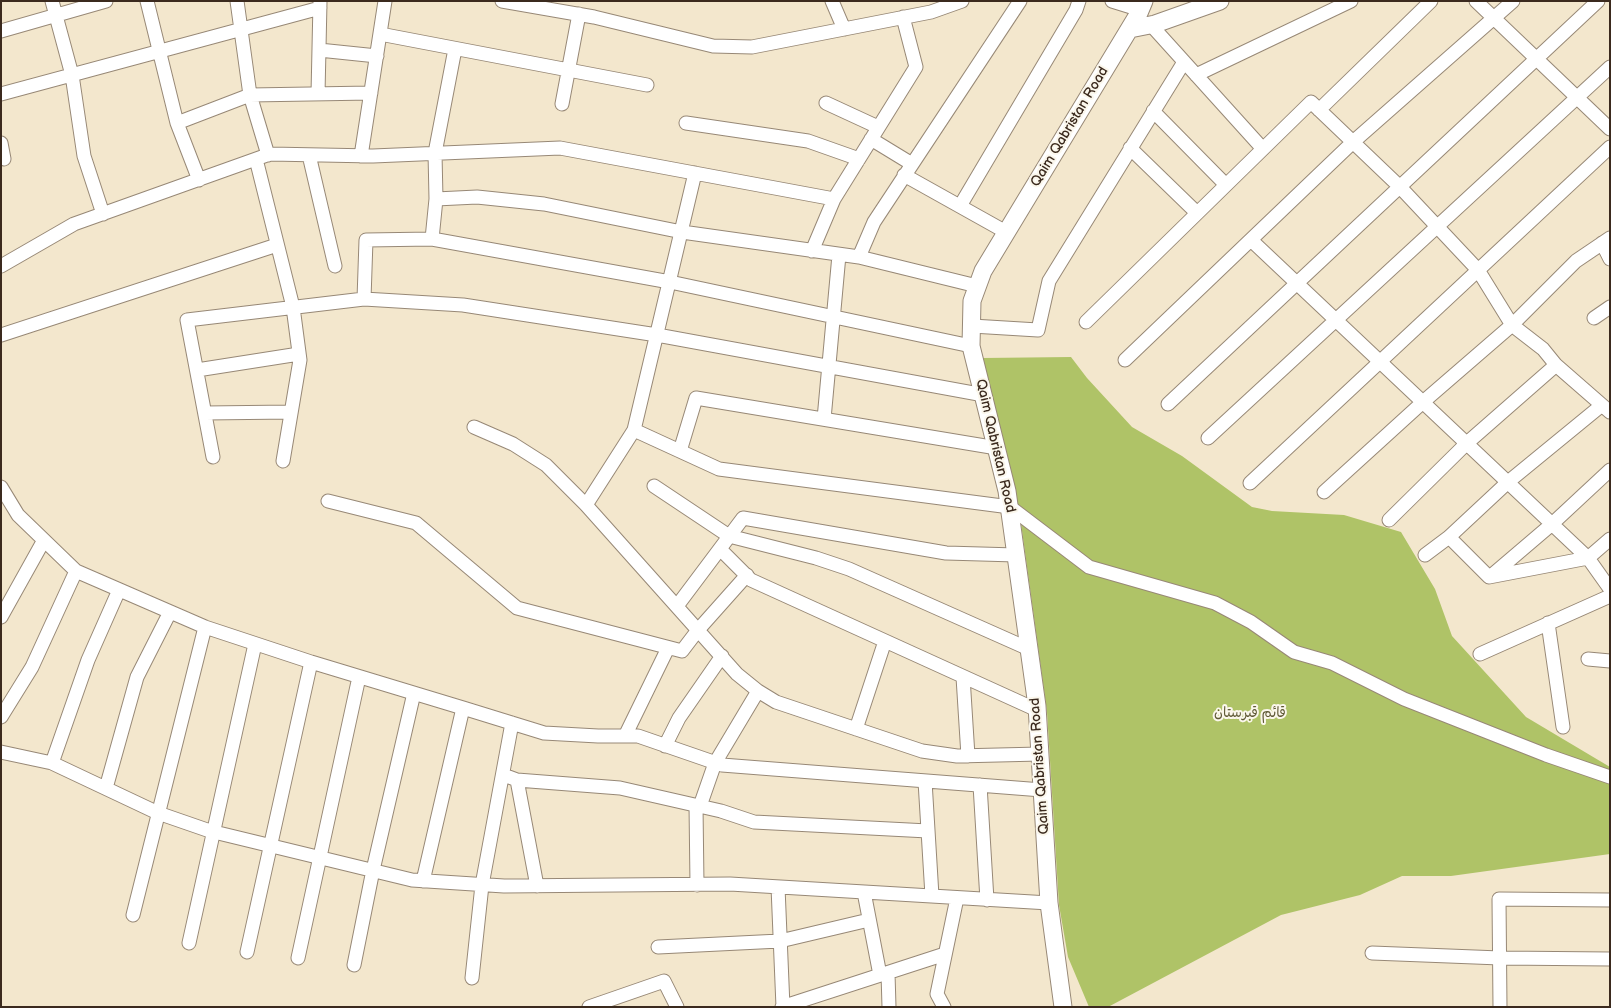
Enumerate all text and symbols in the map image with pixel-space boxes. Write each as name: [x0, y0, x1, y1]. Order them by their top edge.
street label: Qaim Qabristan Road: [1028, 64, 1112, 190]
street label: Qaim Qabristan Road: [971, 377, 1019, 515]
street label: Qaim Qabristan Road: [1027, 697, 1053, 835]
park label: قائم قبرستان: [1214, 705, 1286, 721]

